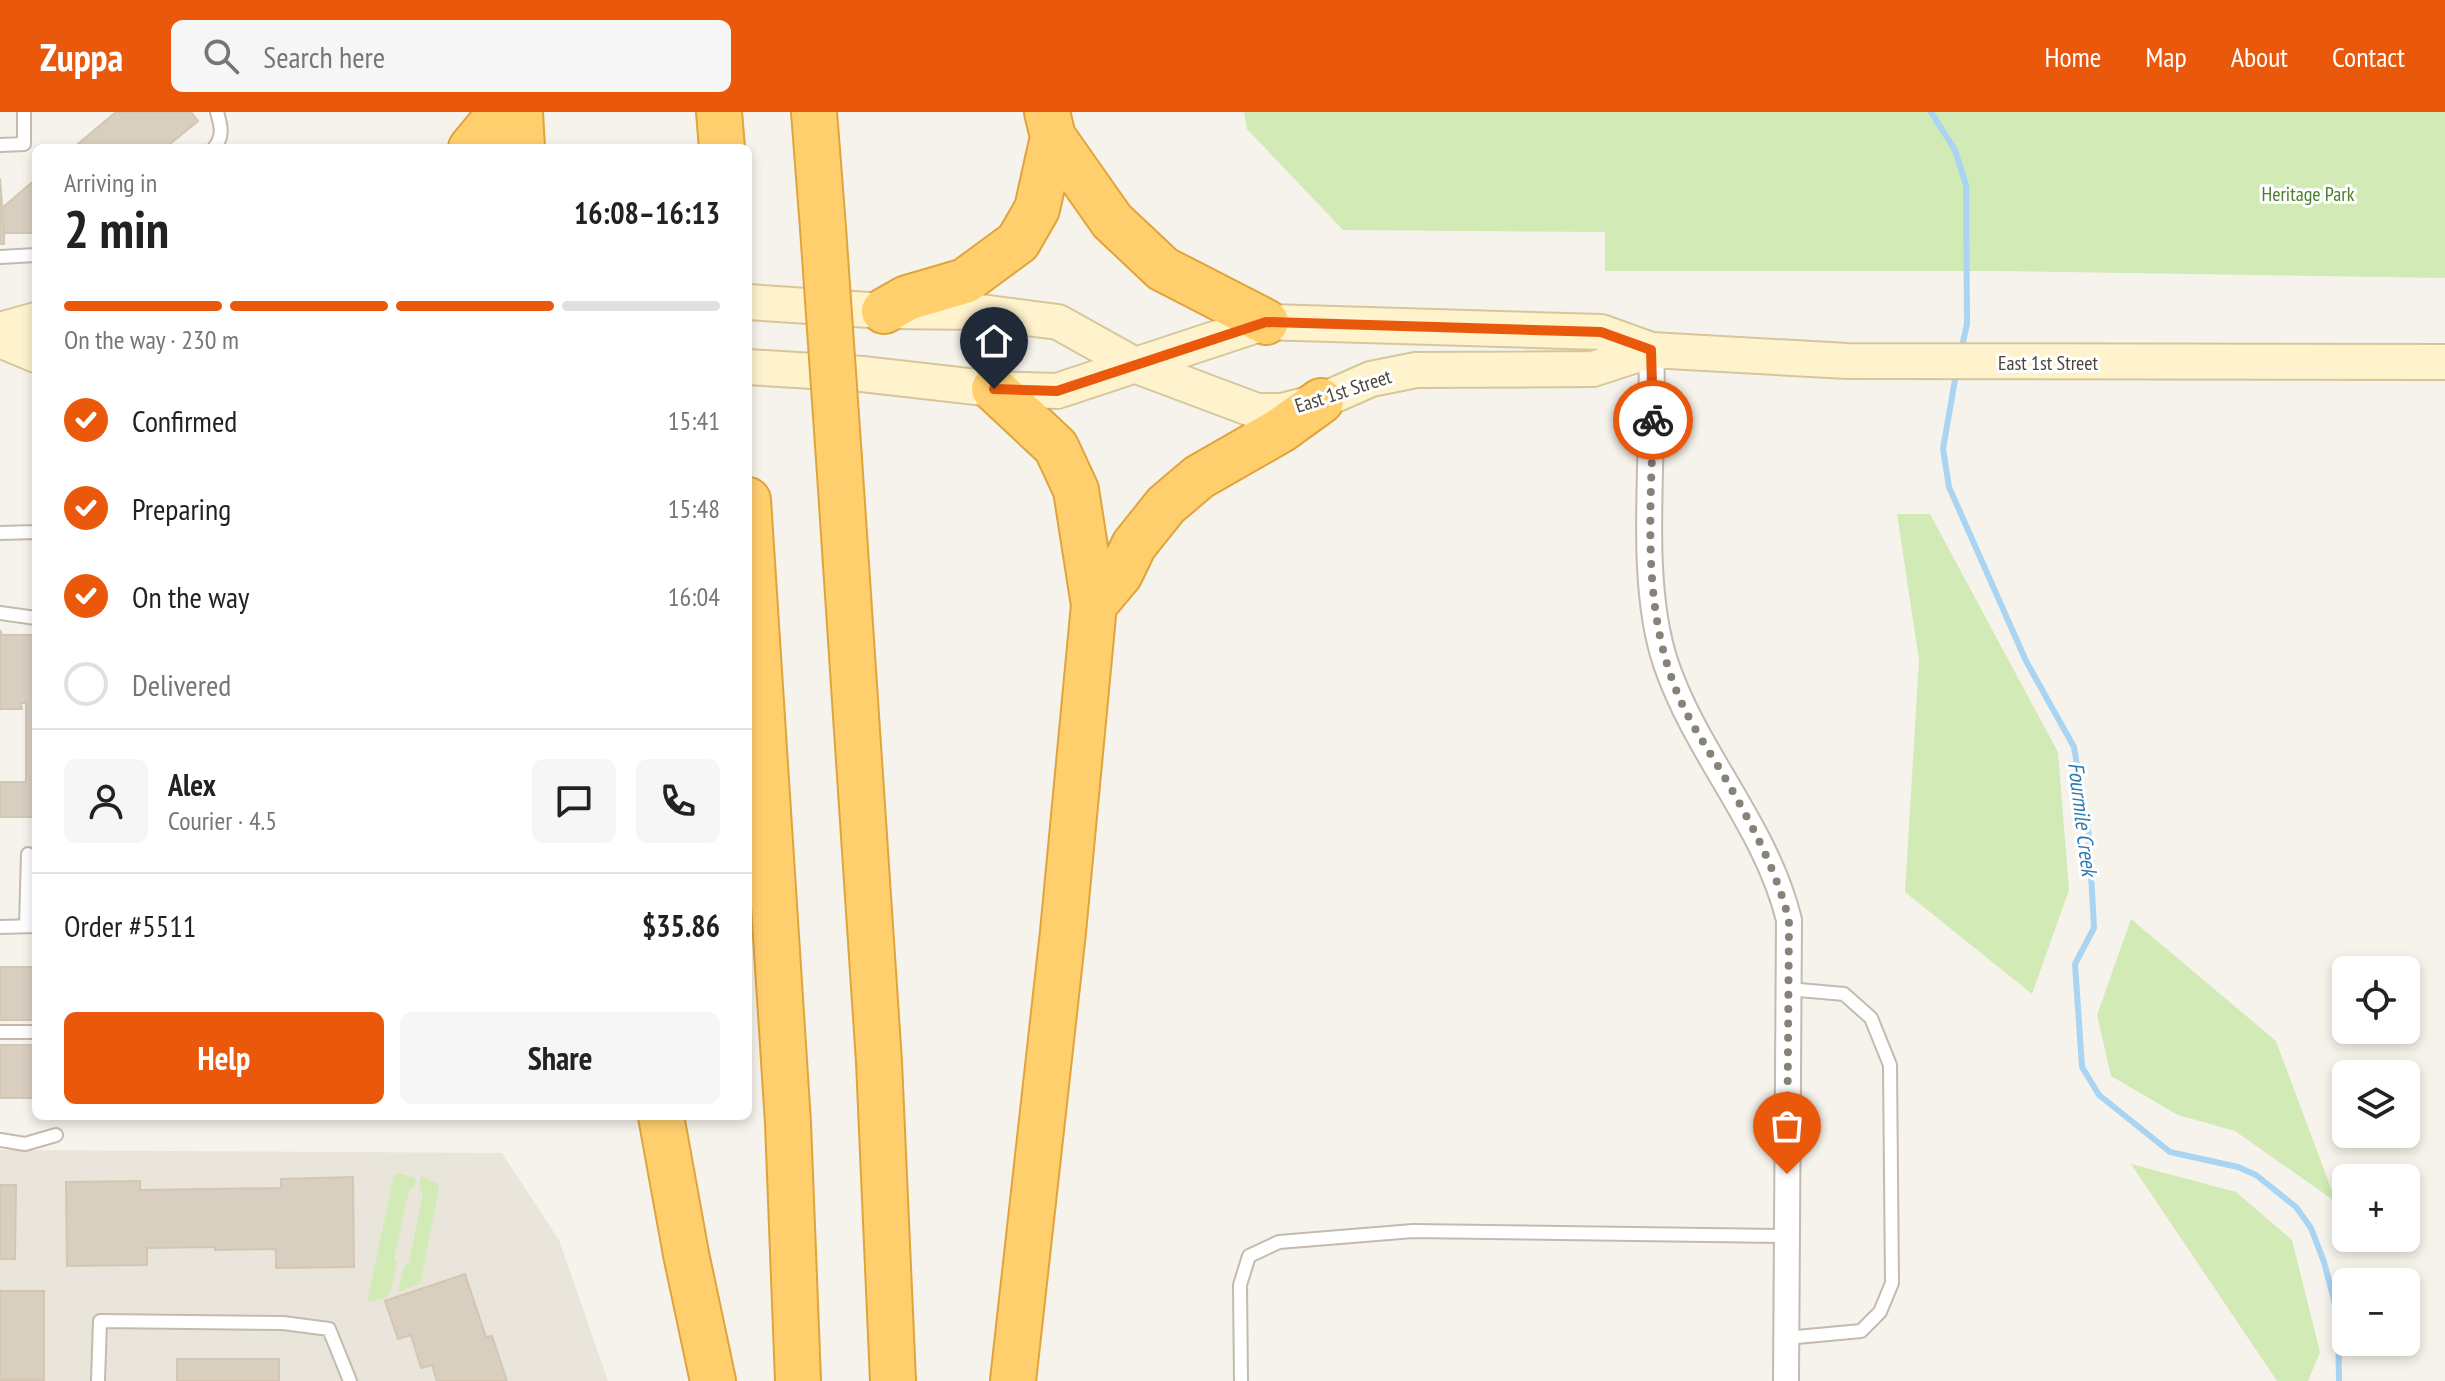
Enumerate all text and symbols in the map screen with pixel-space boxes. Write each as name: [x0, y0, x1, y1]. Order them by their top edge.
search box: [171, 20, 731, 92]
text: Zuppa: [40, 32, 123, 81]
icon: search: [199, 34, 243, 78]
text: Search here: [263, 37, 385, 76]
text: Home: [2045, 38, 2101, 75]
text: Map: [2145, 38, 2187, 75]
text: About: [2231, 38, 2288, 75]
text: Contact: [2332, 38, 2405, 75]
text: Arriving in: [64, 166, 157, 199]
park label: Heritage Park: [2261, 181, 2355, 207]
text: 16:08–16:13: [574, 193, 720, 232]
text: 2 min: [64, 195, 169, 262]
pin: [960, 307, 1028, 389]
icon: home: [972, 319, 1016, 363]
text: On the way · 230 m: [64, 323, 239, 356]
street label: East 1st Street: [1998, 350, 2098, 376]
street label: East 1st Street: [1291, 363, 1395, 419]
courier: [1613, 380, 1693, 460]
icon: check: [64, 398, 108, 442]
icon: bike: [1631, 398, 1675, 442]
text: Confirmed: [132, 401, 237, 440]
text: 15:41: [668, 404, 720, 437]
icon: check: [64, 486, 108, 530]
text: Preparing: [132, 489, 231, 528]
text: 15:48: [668, 492, 720, 525]
icon: check: [64, 574, 108, 618]
text: On the way: [132, 577, 249, 616]
text: 16:04: [668, 580, 720, 613]
text: Delivered: [132, 665, 231, 704]
button: person: [64, 759, 148, 843]
button: chat: [532, 759, 616, 843]
button: phone: [636, 759, 720, 843]
water label: Fourmile Creek: [2062, 760, 2104, 880]
text: Alex: [168, 765, 216, 804]
text: Courier · 4.5: [168, 804, 277, 837]
text: Order #5511: [64, 906, 196, 945]
text: $35.86: [642, 906, 720, 945]
map controls: [2332, 956, 2420, 1356]
button: locate: [2332, 956, 2420, 1044]
button: Help: [64, 1012, 384, 1104]
button: Share: [400, 1012, 720, 1104]
button: layers: [2332, 1060, 2420, 1148]
pin: [1753, 1092, 1821, 1174]
icon: bag: [1765, 1104, 1809, 1148]
button: +: [2332, 1164, 2420, 1252]
button: −: [2332, 1268, 2420, 1356]

